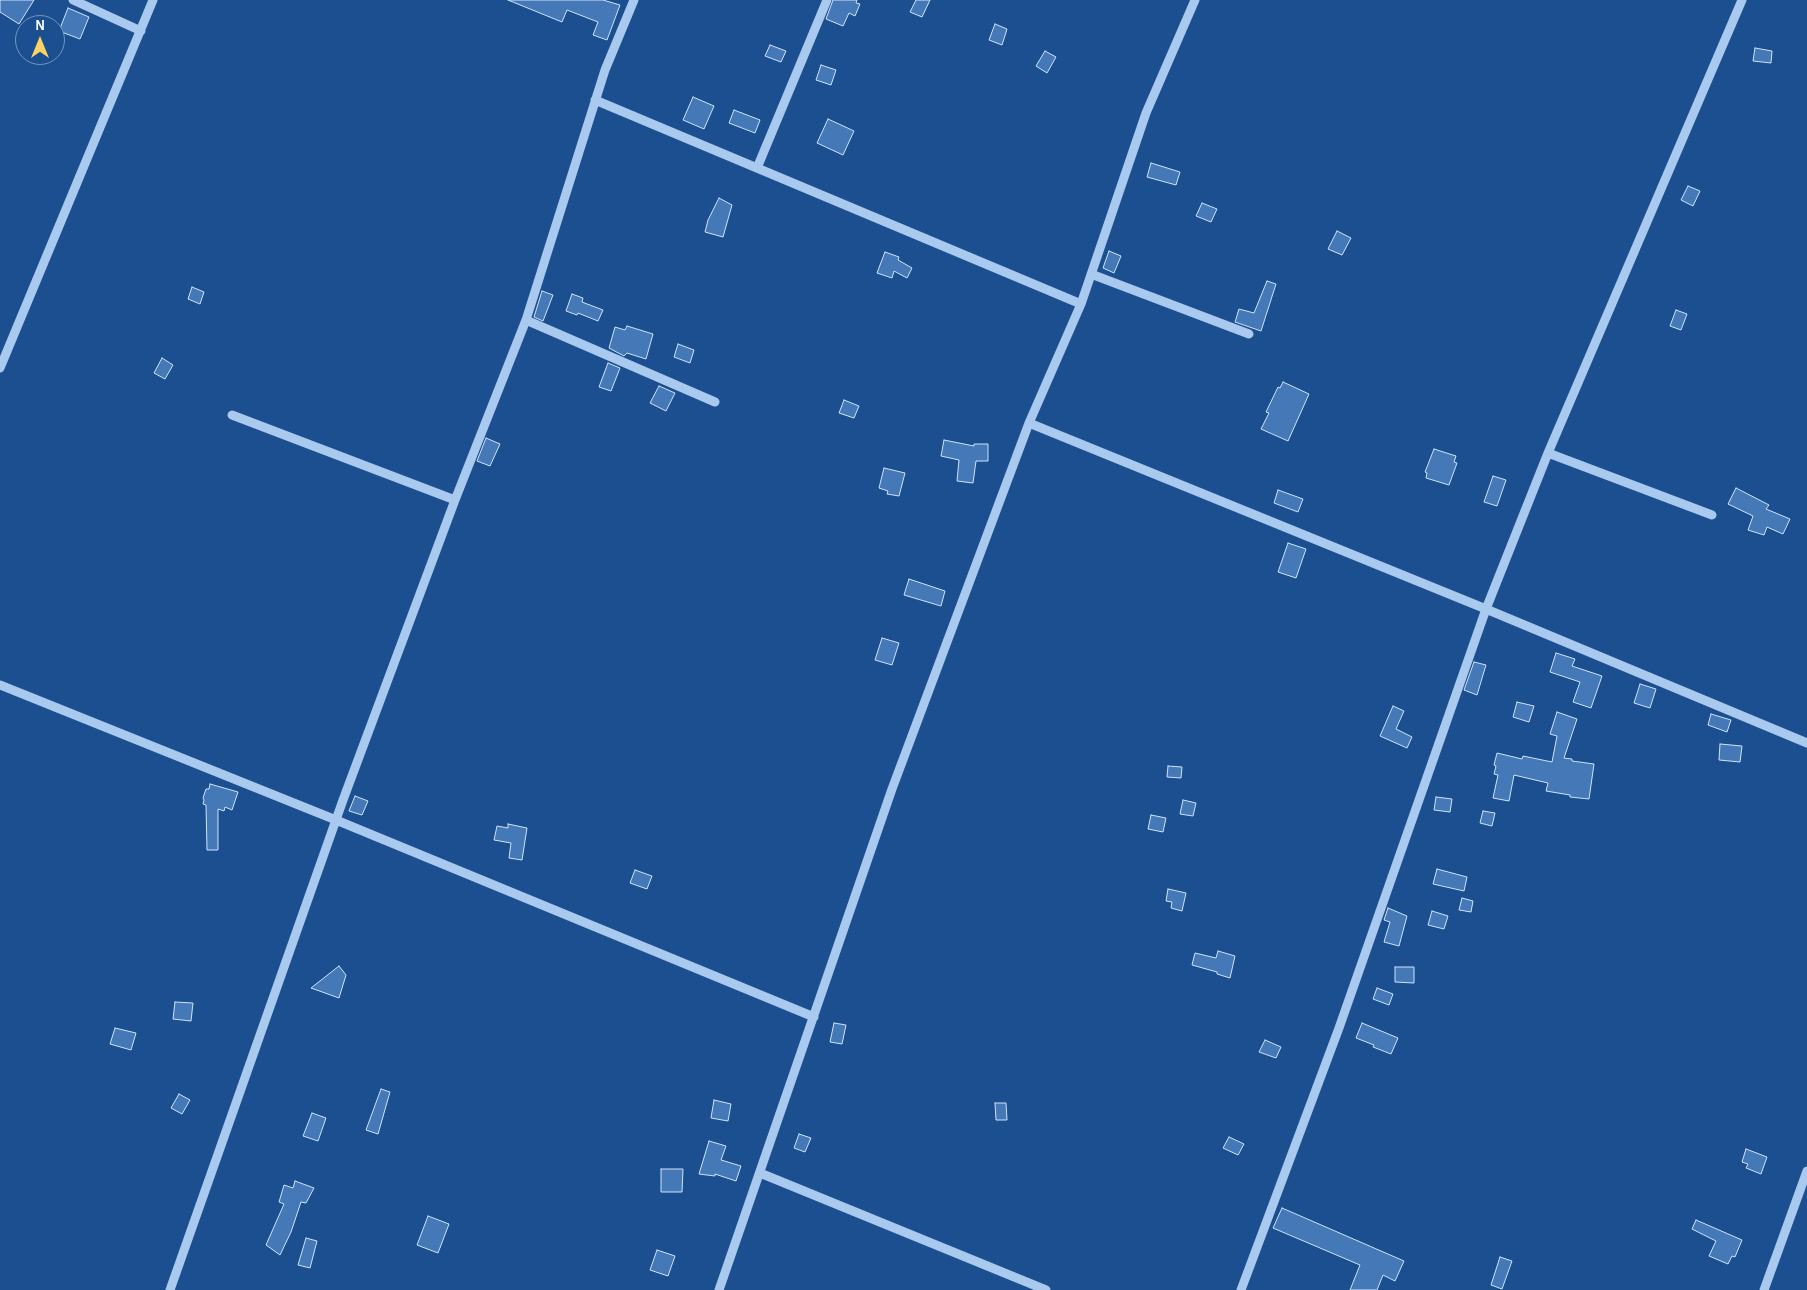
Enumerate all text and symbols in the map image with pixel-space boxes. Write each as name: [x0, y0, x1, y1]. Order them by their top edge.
north arrow: [15, 15, 65, 65]
text: N: [35, 19, 45, 33]

